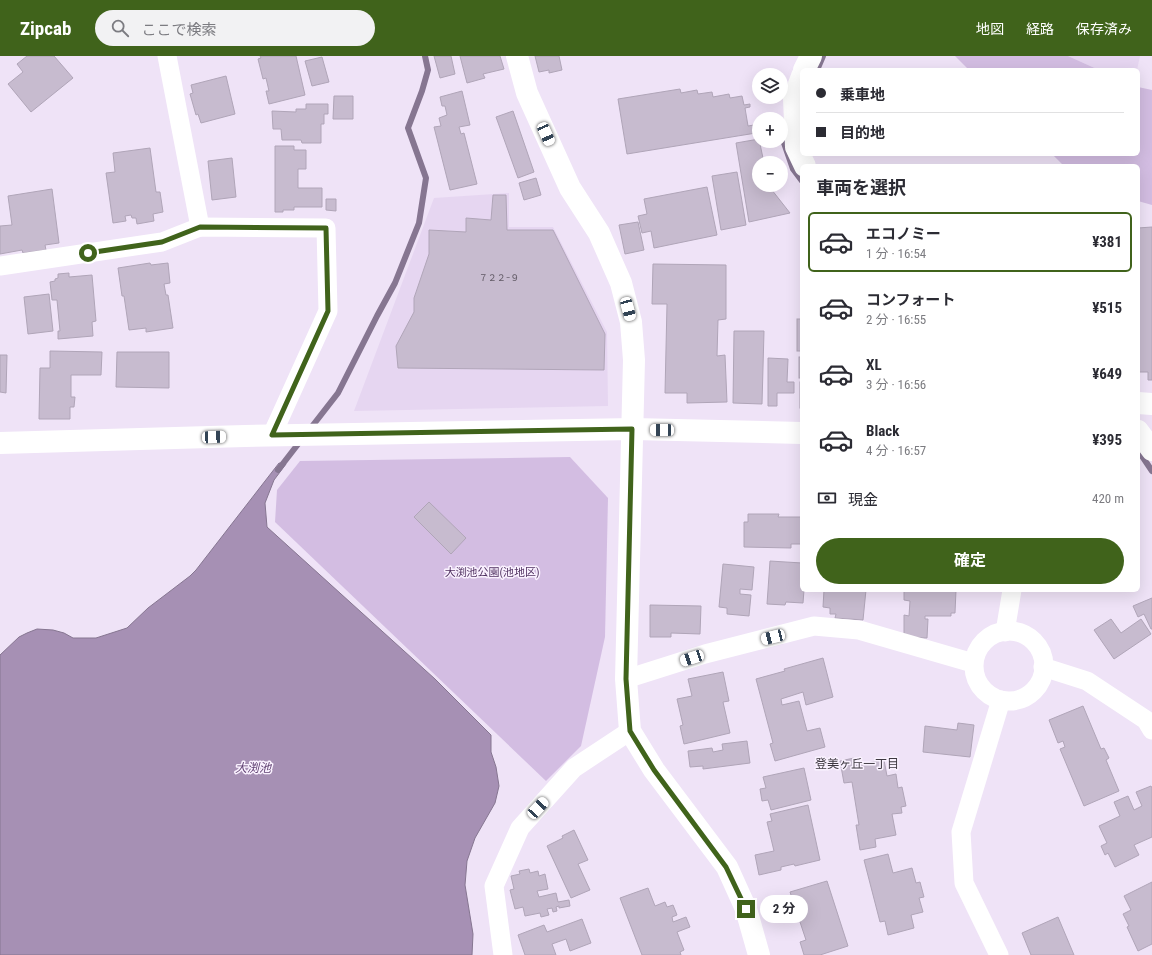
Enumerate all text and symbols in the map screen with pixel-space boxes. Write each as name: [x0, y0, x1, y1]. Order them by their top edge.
search box: [95, 10, 375, 46]
text: Zipcab: [20, 17, 71, 40]
icon: search: [109, 17, 131, 39]
text: ここで検索: [141, 21, 216, 39]
text: 地図: [976, 21, 1004, 37]
text: 経路: [1026, 21, 1054, 37]
text: 保存済み: [1076, 21, 1132, 37]
map controls: [752, 68, 788, 192]
button: layers: [752, 68, 788, 104]
text: 乗車地: [840, 86, 885, 104]
button: +: [752, 112, 788, 148]
car: [536, 121, 556, 147]
text: 目的地: [840, 124, 885, 142]
button: −: [752, 156, 788, 192]
text: 車両を選択: [816, 177, 906, 198]
icon: car: [818, 224, 854, 260]
text: エコノミー: [866, 225, 941, 243]
text: ¥381: [1092, 233, 1122, 251]
route start: [79, 244, 97, 262]
text: 1 分 · 16:54: [866, 246, 926, 261]
house number: ７２２−９: [479, 273, 519, 283]
icon: car: [818, 290, 854, 326]
text: コンフォート: [866, 291, 956, 309]
car: [619, 296, 637, 322]
text: ¥515: [1092, 299, 1122, 317]
text: 2 分 · 16:55: [866, 312, 926, 327]
icon: car: [818, 356, 854, 392]
text: XL: [866, 356, 882, 374]
text: ¥649: [1092, 365, 1122, 383]
text: 3 分 · 16:56: [866, 377, 926, 392]
icon: car: [818, 422, 854, 458]
text: Black: [866, 422, 899, 440]
car: [650, 424, 674, 436]
car: [202, 431, 226, 443]
text: ¥395: [1092, 431, 1122, 449]
text: 4 分 · 16:57: [866, 443, 926, 458]
icon: cash: [816, 487, 838, 509]
text: 現金: [848, 491, 878, 509]
text: 420 m: [1092, 491, 1124, 506]
button: 確定: [816, 538, 1124, 584]
park label: 大渕池公園(池地区): [445, 566, 539, 579]
car: [760, 628, 786, 646]
car: [679, 649, 705, 667]
district label: 登美ヶ丘一丁目: [815, 757, 899, 771]
water label: 大渕池: [235, 761, 272, 775]
car: [525, 795, 551, 821]
callout: 2 分: [760, 895, 808, 923]
route end: [737, 900, 755, 918]
text: 2 分: [773, 901, 795, 916]

